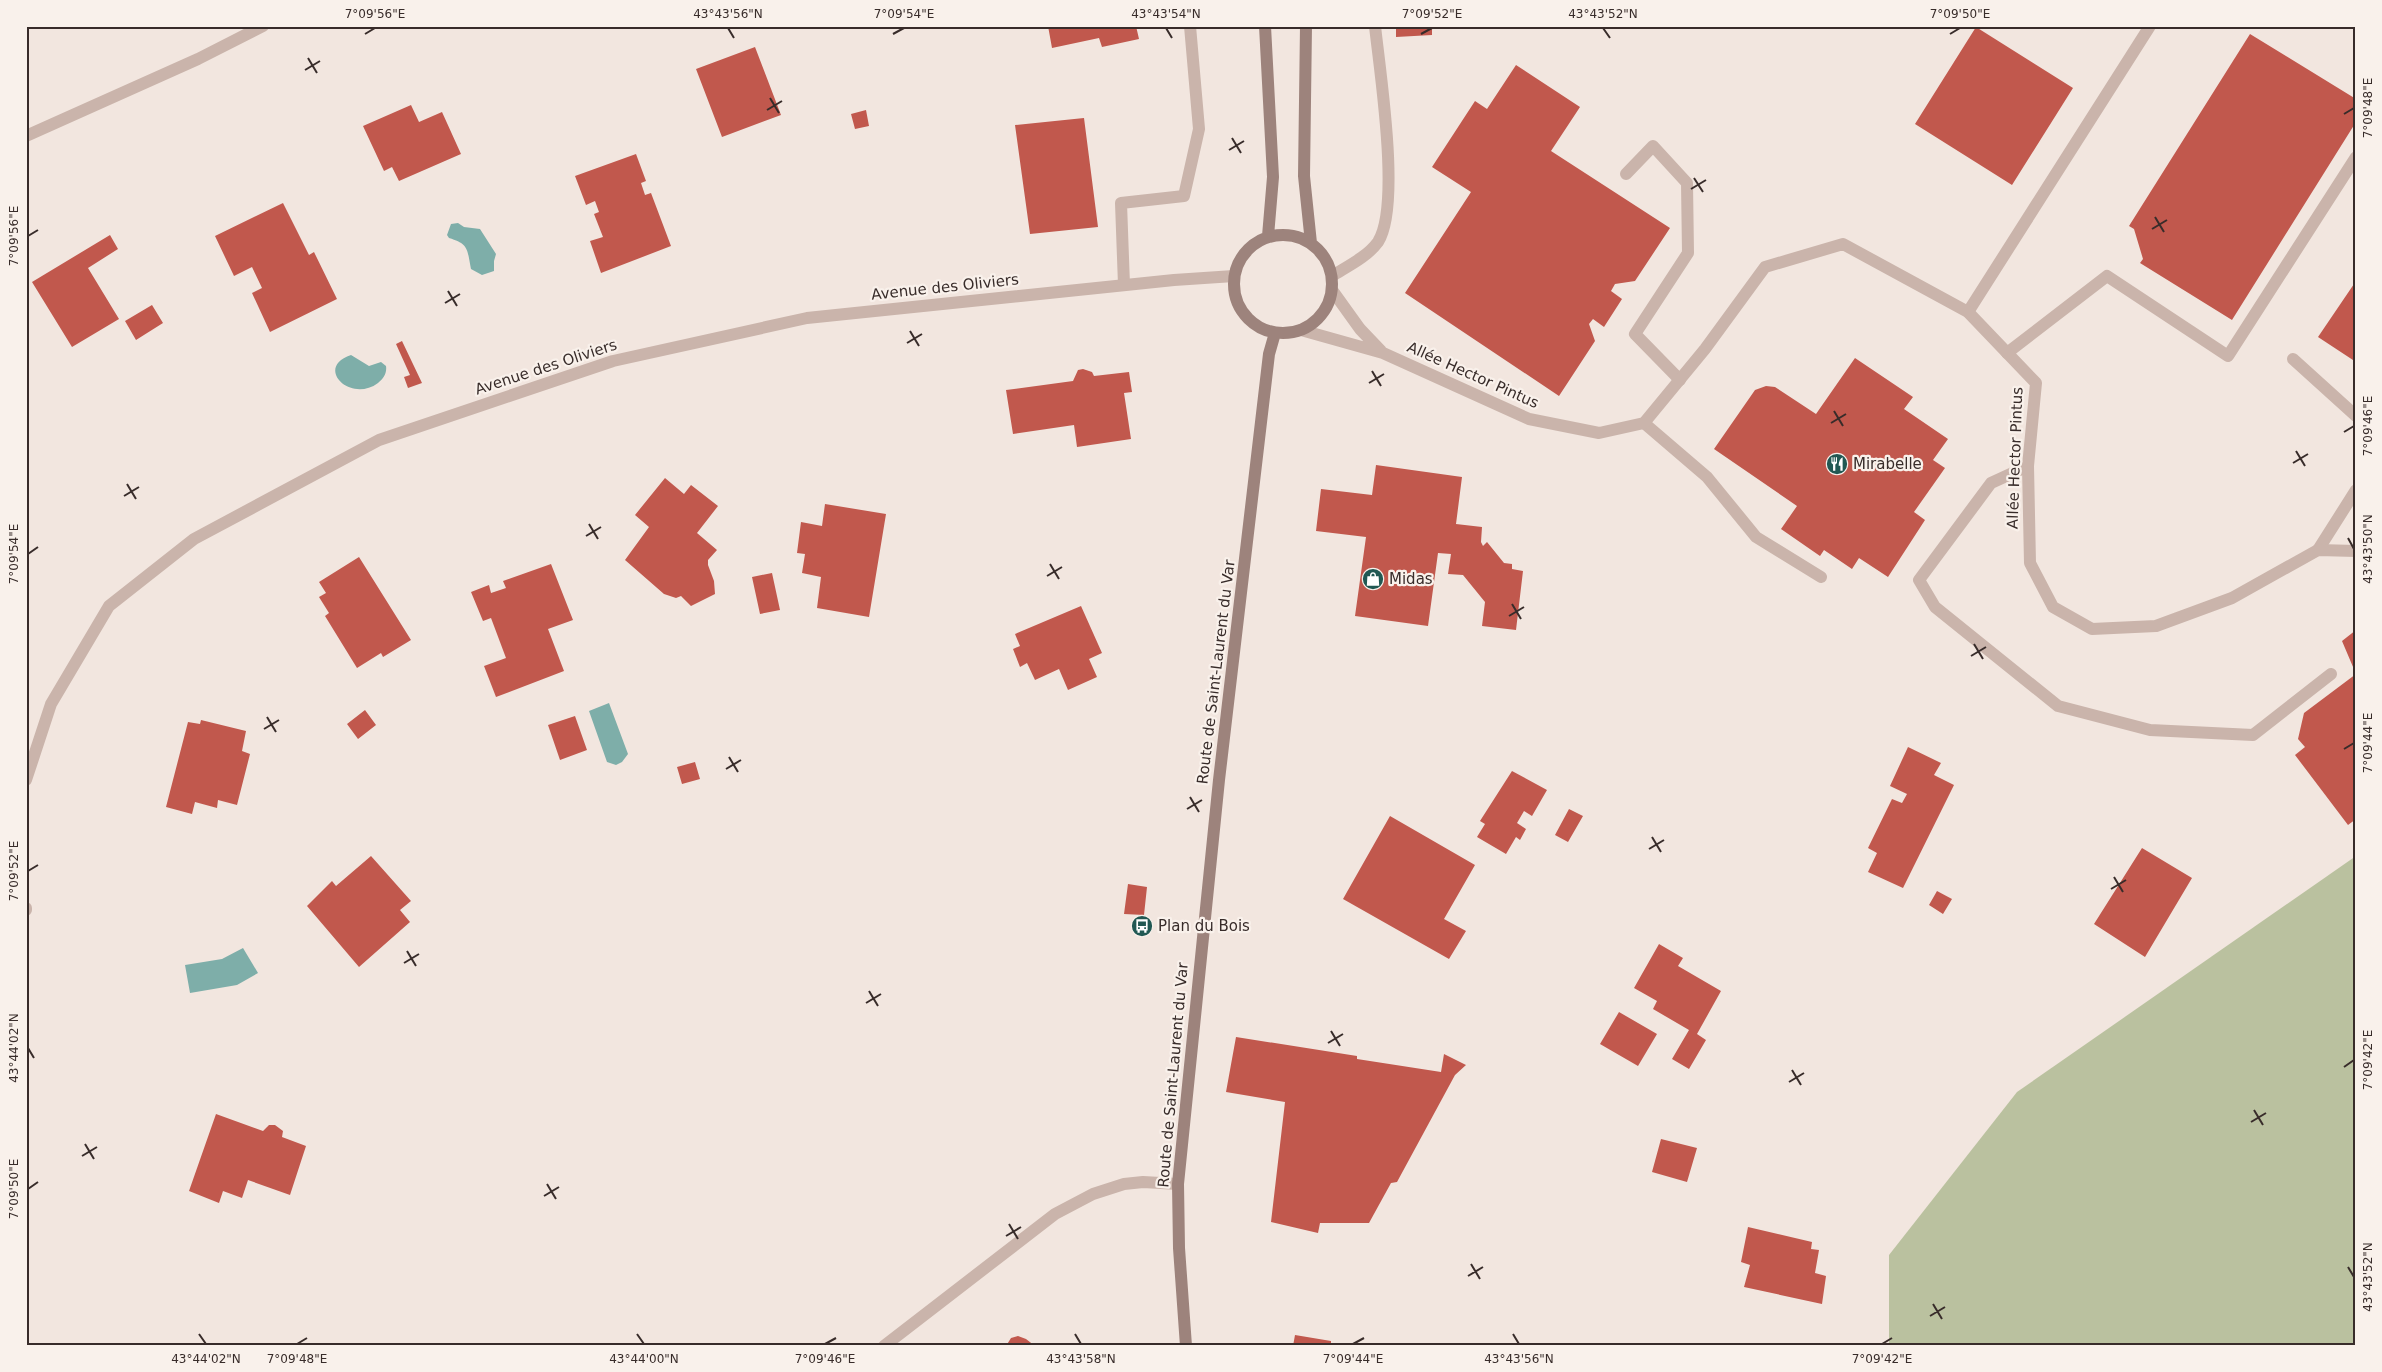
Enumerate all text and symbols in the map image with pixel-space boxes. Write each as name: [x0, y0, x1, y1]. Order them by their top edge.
text: 7°09'56"E: [345, 7, 405, 21]
text: 43°43'56"N: [693, 7, 763, 21]
text: 7°09'54"E: [874, 7, 934, 21]
text: 43°43'54"N: [1131, 7, 1201, 21]
text: 7°09'52"E: [1402, 7, 1462, 21]
text: 43°43'52"N: [1568, 7, 1638, 21]
text: 7°09'50"E: [1930, 7, 1990, 21]
text: 7°09'48"E: [2361, 78, 2375, 138]
text: 7°09'56"E: [7, 206, 21, 266]
street label: Avenue des Oliviers: [870, 270, 1020, 304]
street label: Avenue des Oliviers: [473, 335, 619, 398]
street label: Allée Hector Pintus: [1404, 338, 1542, 412]
street label: Allée Hector Pintus: [2004, 386, 2026, 529]
text: 7°09'46"E: [2361, 396, 2375, 456]
restaurant icon: Mirabelle: [1825, 452, 1849, 476]
place label: Mirabelle: [1853, 455, 1922, 473]
text: 43°43'50"N: [2361, 514, 2375, 584]
text: 7°09'54"E: [7, 524, 21, 584]
street label: Route de Saint-Laurent du Var: [1193, 558, 1239, 785]
shop icon: Midas: [1361, 567, 1385, 591]
place label: Midas: [1389, 570, 1433, 588]
text: 7°09'44"E: [2361, 713, 2375, 773]
text: 7°09'52"E: [7, 841, 21, 901]
bus stop icon: Plan du Bois: [1130, 914, 1154, 938]
place label: Plan du Bois: [1158, 917, 1250, 935]
street label: Route de Saint-Laurent du Var: [1154, 961, 1192, 1188]
text: 43°44'02"N: [7, 1013, 21, 1083]
text: 7°09'42"E: [2361, 1030, 2375, 1090]
text: 7°09'50"E: [7, 1159, 21, 1219]
text: 43°43'52"N: [2361, 1242, 2375, 1312]
text: 43°44'02"N: [171, 1352, 241, 1366]
text: 7°09'48"E: [267, 1352, 327, 1366]
text: 43°44'00"N: [609, 1352, 679, 1366]
text: 7°09'46"E: [795, 1352, 855, 1366]
text: 43°43'58"N: [1046, 1352, 1116, 1366]
text: 7°09'44"E: [1323, 1352, 1383, 1366]
text: 43°43'56"N: [1484, 1352, 1554, 1366]
text: 7°09'42"E: [1852, 1352, 1912, 1366]

